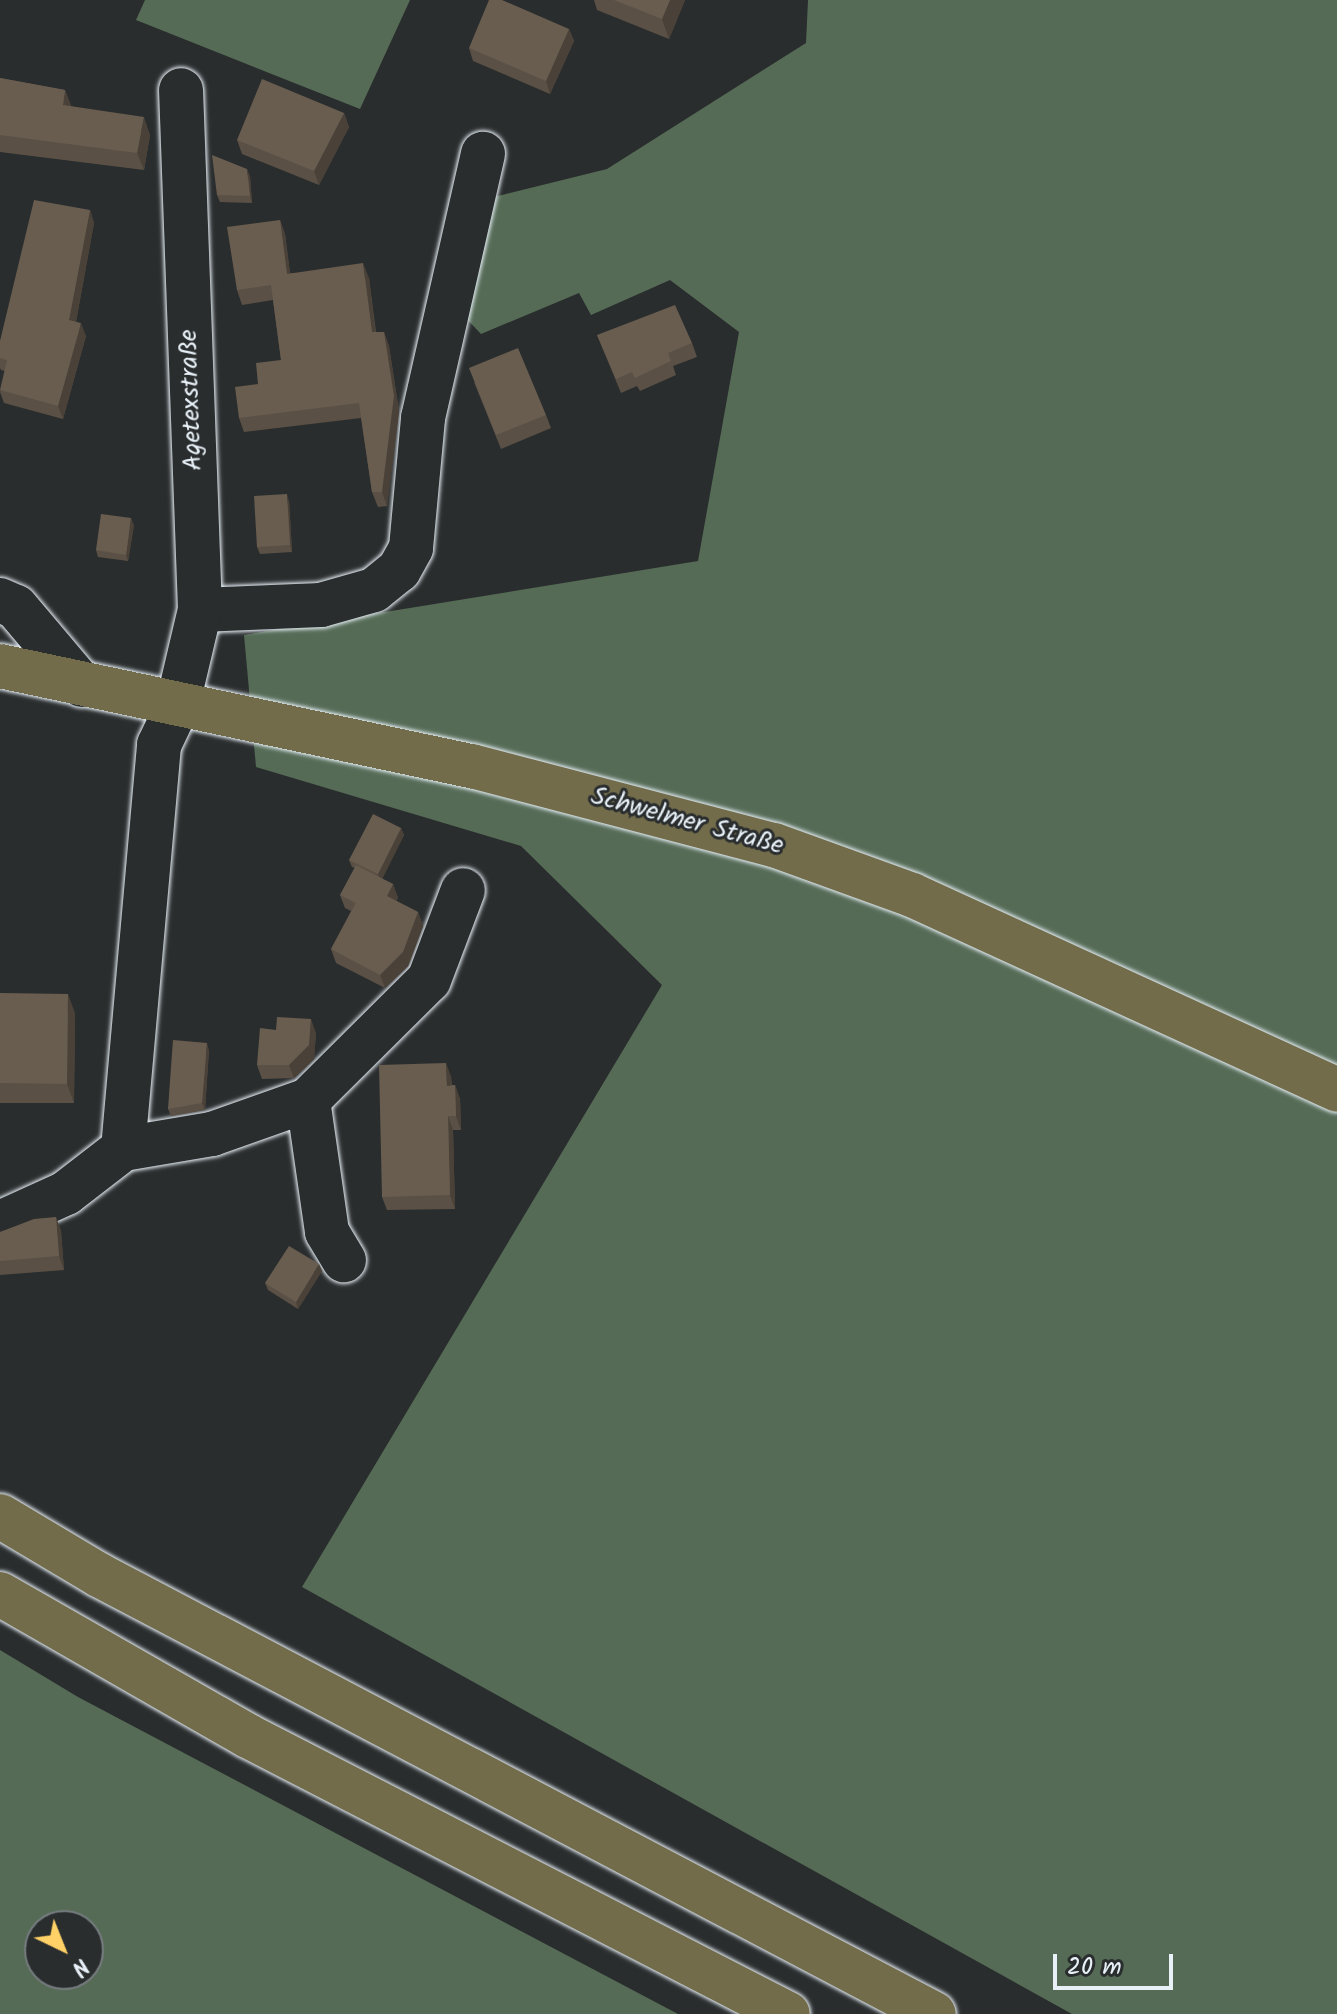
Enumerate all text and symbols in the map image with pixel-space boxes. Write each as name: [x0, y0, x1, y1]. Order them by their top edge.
street label: Agetexstraße: [174, 329, 210, 471]
street label: Schwelmer Straße: [587, 781, 787, 863]
north arrow: [24, 1910, 104, 1990]
scale bar: [1057, 1938, 1177, 1988]
text: 20 m: [1067, 1948, 1122, 1987]
text: N: [62, 1949, 96, 1984]

